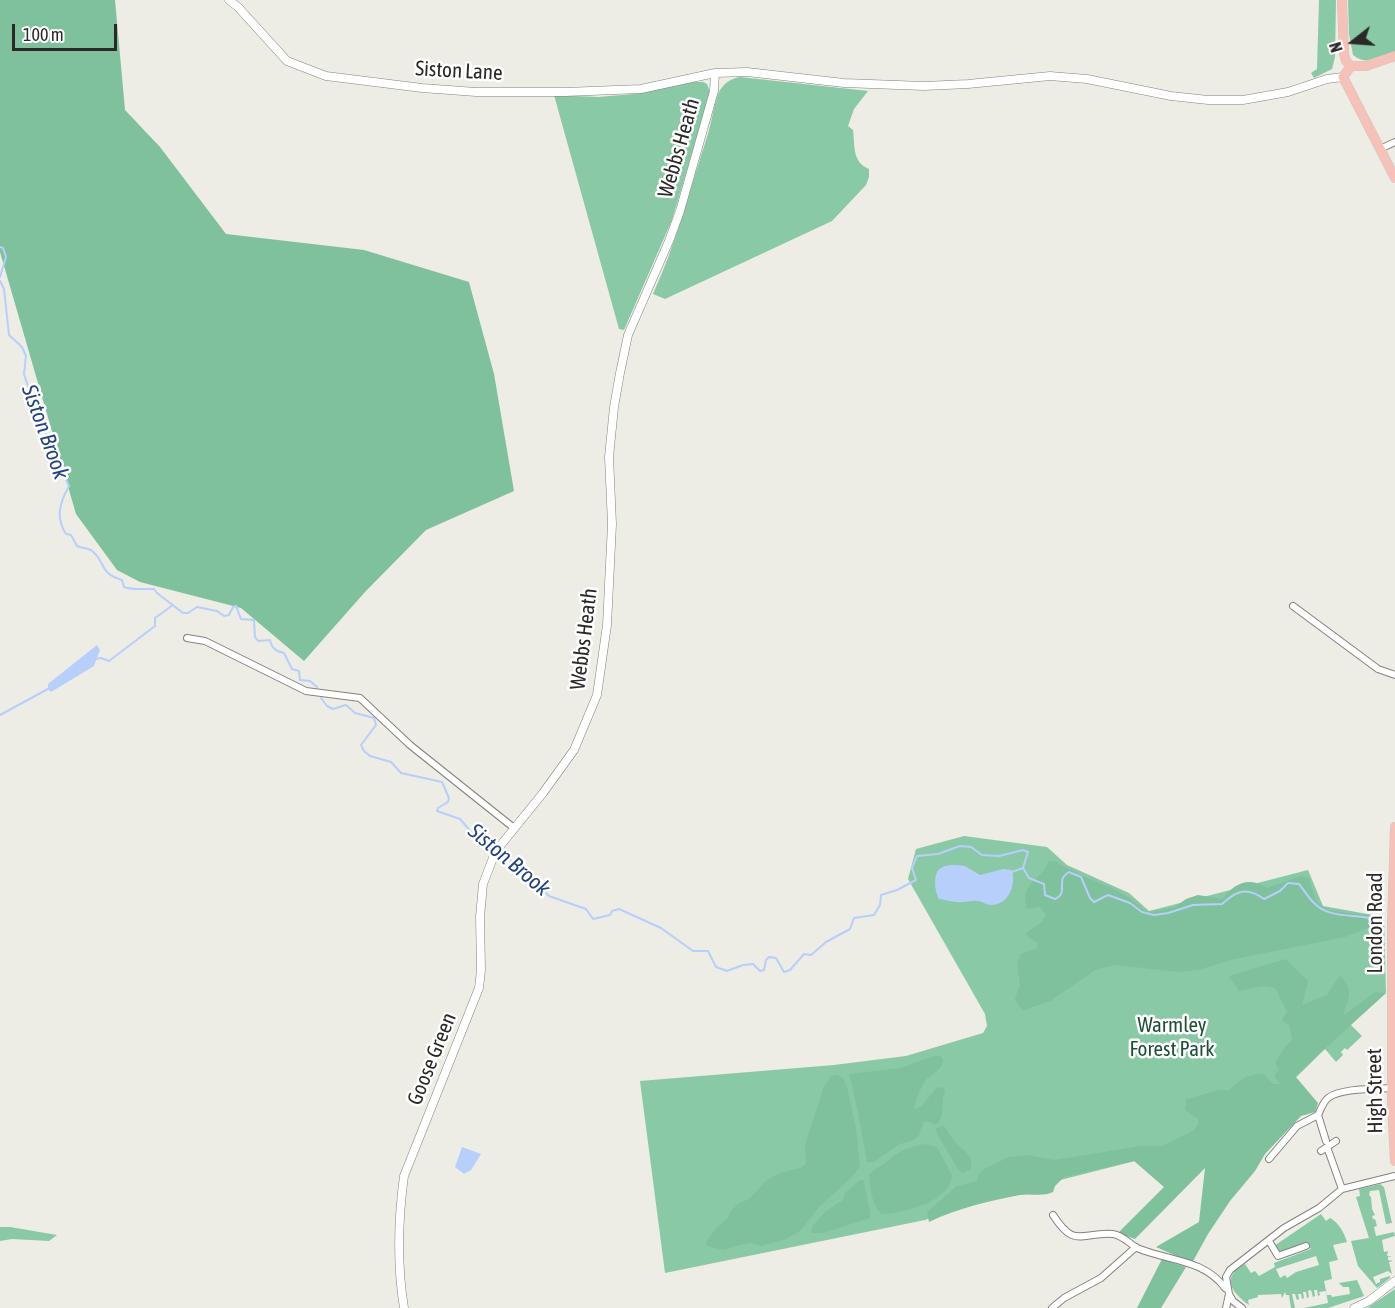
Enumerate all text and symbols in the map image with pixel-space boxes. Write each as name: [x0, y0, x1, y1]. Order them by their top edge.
scale bar: [15, 12, 120, 50]
north arrow: [1323, 12, 1383, 72]
text: 100 m: [23, 24, 64, 45]
text: N: [1326, 40, 1346, 54]
street label: Siston Lane: [415, 56, 503, 86]
street label: Webbs Heath: [653, 95, 705, 201]
water label: Siston Brook: [16, 381, 74, 483]
street label: Webbs Heath: [565, 587, 603, 691]
water label: Siston Brook: [463, 818, 555, 902]
street label: London Road: [1362, 872, 1388, 974]
street label: Goose Green: [402, 1009, 462, 1109]
park label: Warmley Forest Park: [1129, 1012, 1215, 1062]
street label: High Street: [1362, 1048, 1388, 1134]

